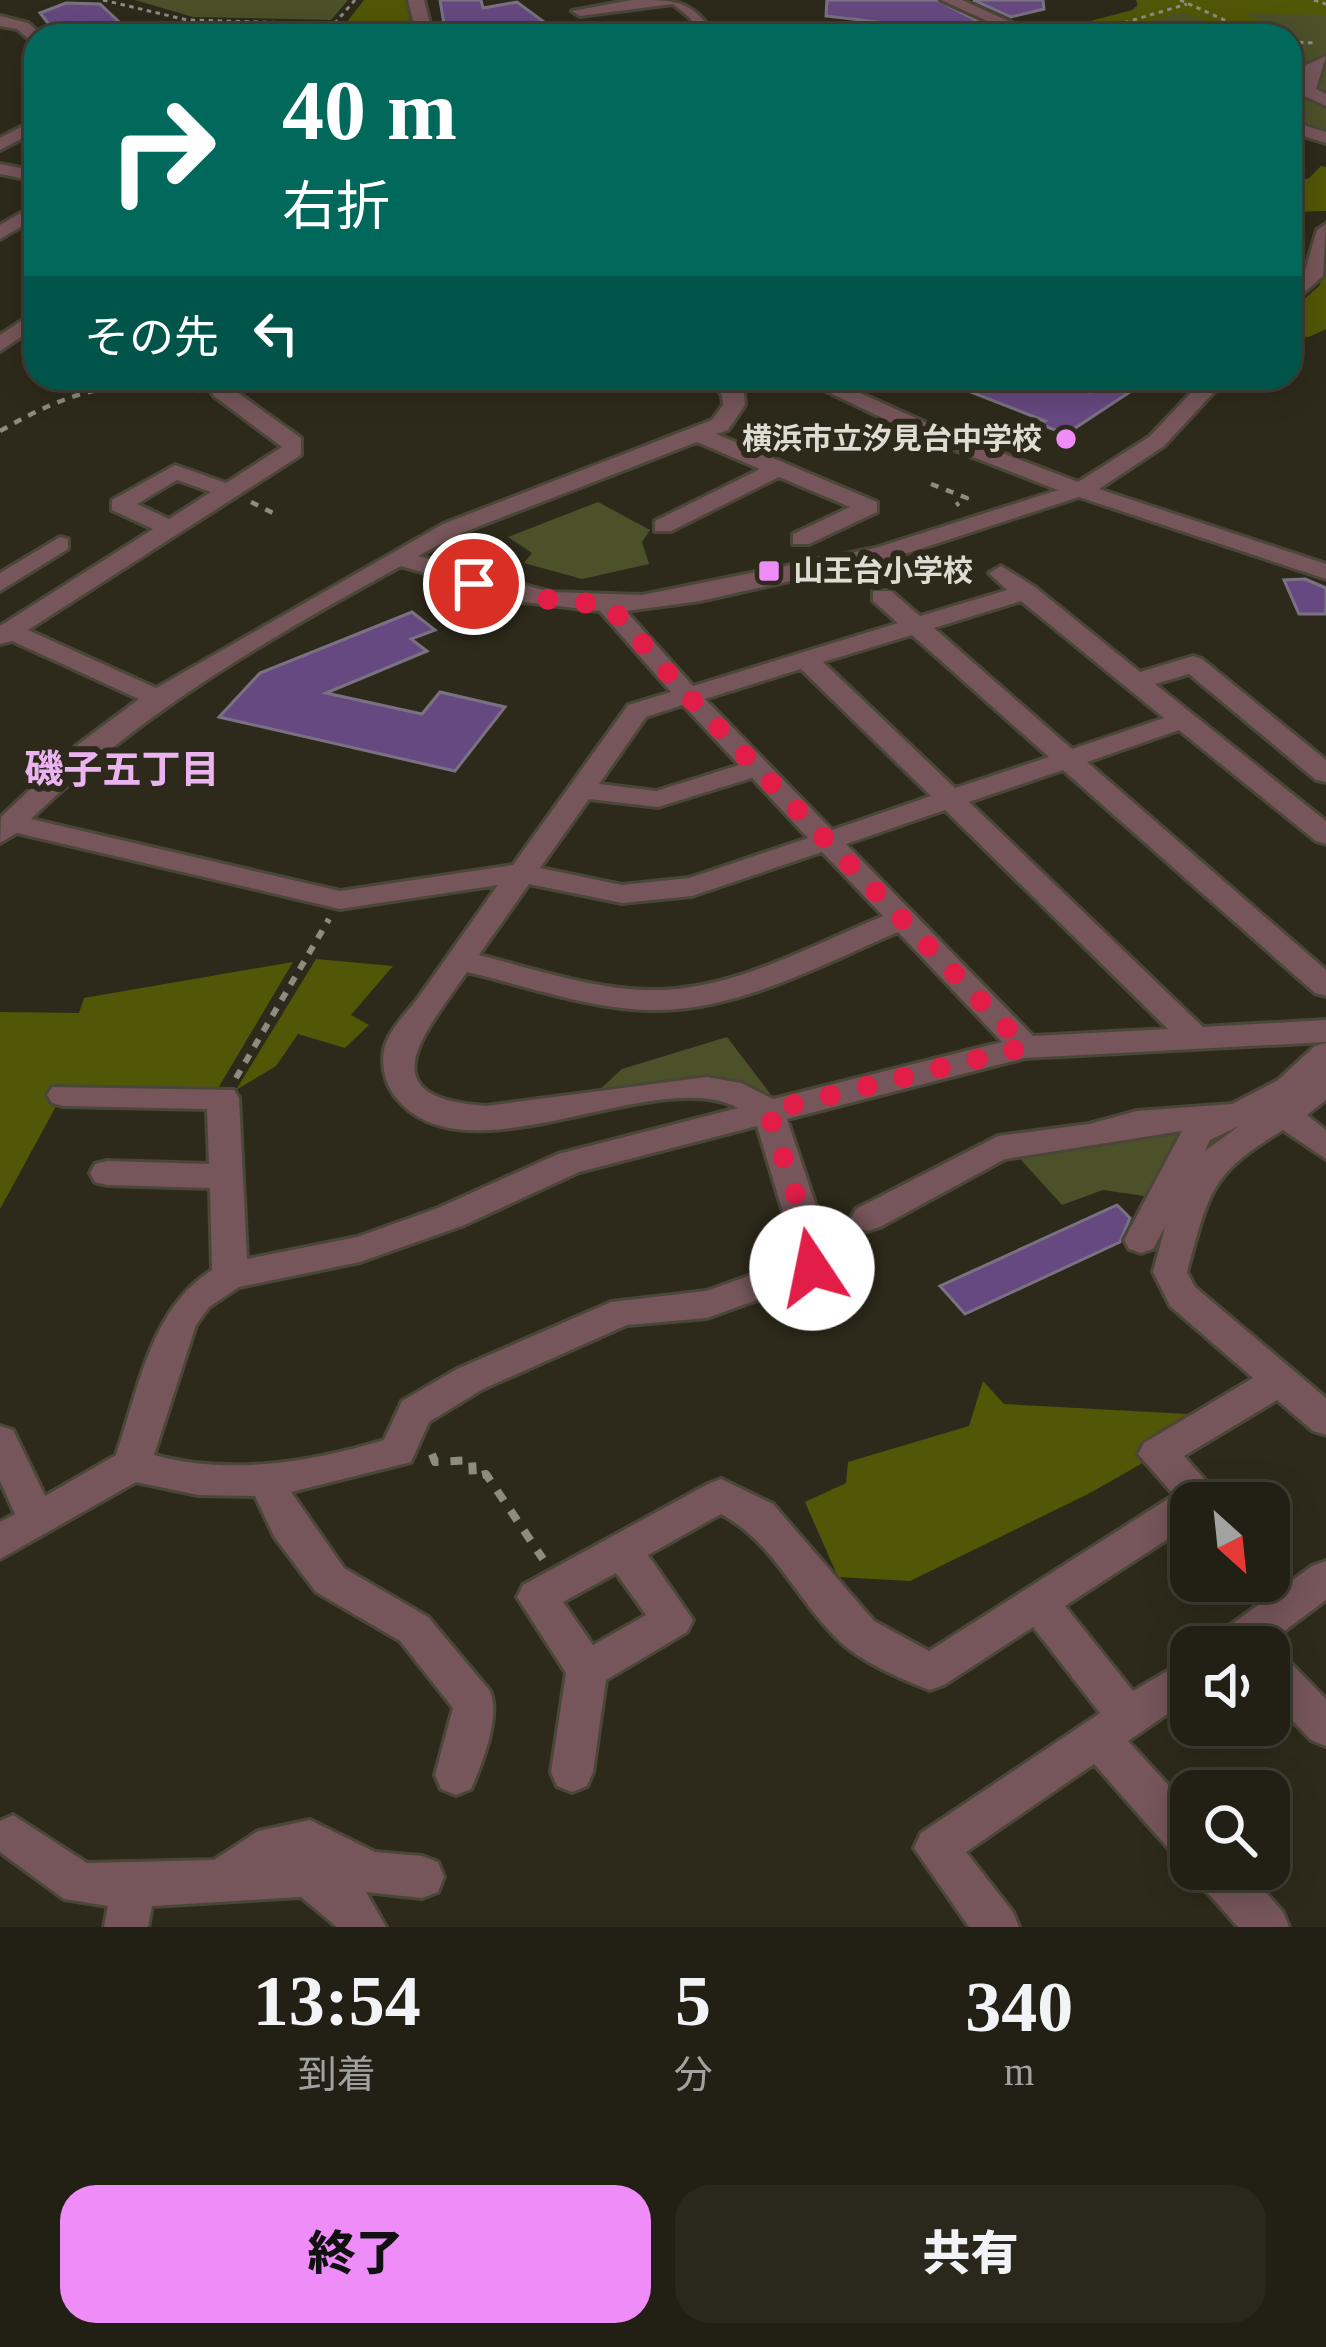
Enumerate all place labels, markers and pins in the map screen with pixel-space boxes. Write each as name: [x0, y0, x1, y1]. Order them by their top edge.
place label: 横浜市立汐見台中学校: [742, 422, 1042, 455]
marker: 横浜市立汐見台中学校: [1053, 426, 1079, 452]
pin: [423, 533, 525, 635]
place label: 山王台小学校: [793, 554, 973, 587]
marker: 山王台小学校: [756, 558, 782, 584]

